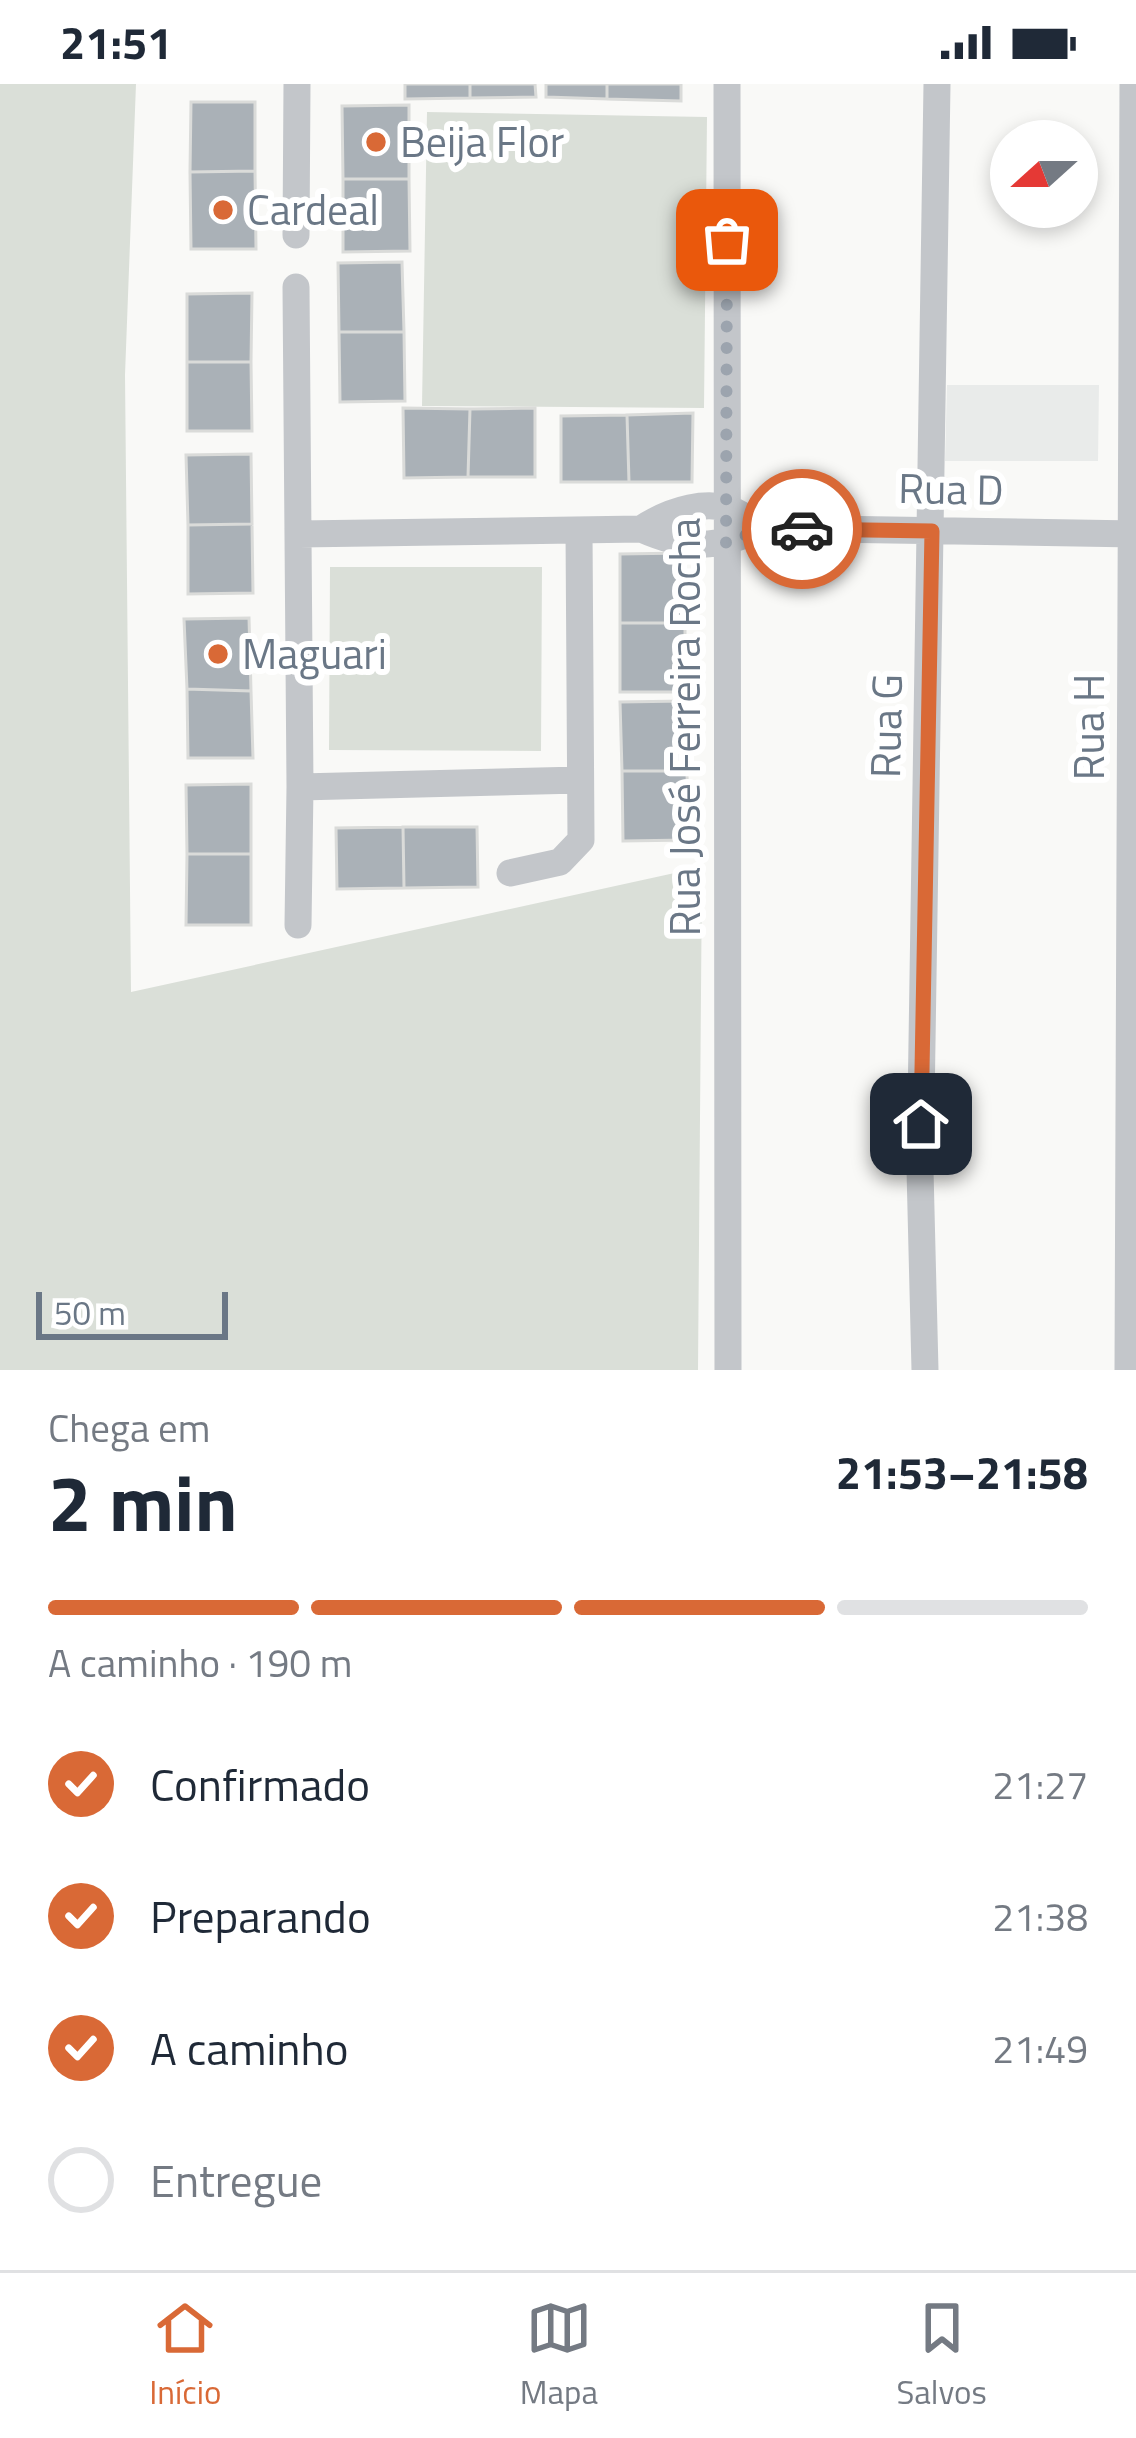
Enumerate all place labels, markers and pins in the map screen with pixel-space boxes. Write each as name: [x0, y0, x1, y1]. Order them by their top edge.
place label: Beija Flor: [400, 109, 564, 173]
marker: Beija Flor: [363, 129, 389, 155]
place label: Cardeal: [247, 177, 379, 241]
pin: [676, 189, 778, 291]
marker: Cardeal: [210, 197, 236, 223]
place label: Maguari: [242, 621, 387, 685]
marker: Maguari: [205, 641, 231, 667]
pin: [870, 1073, 972, 1175]

